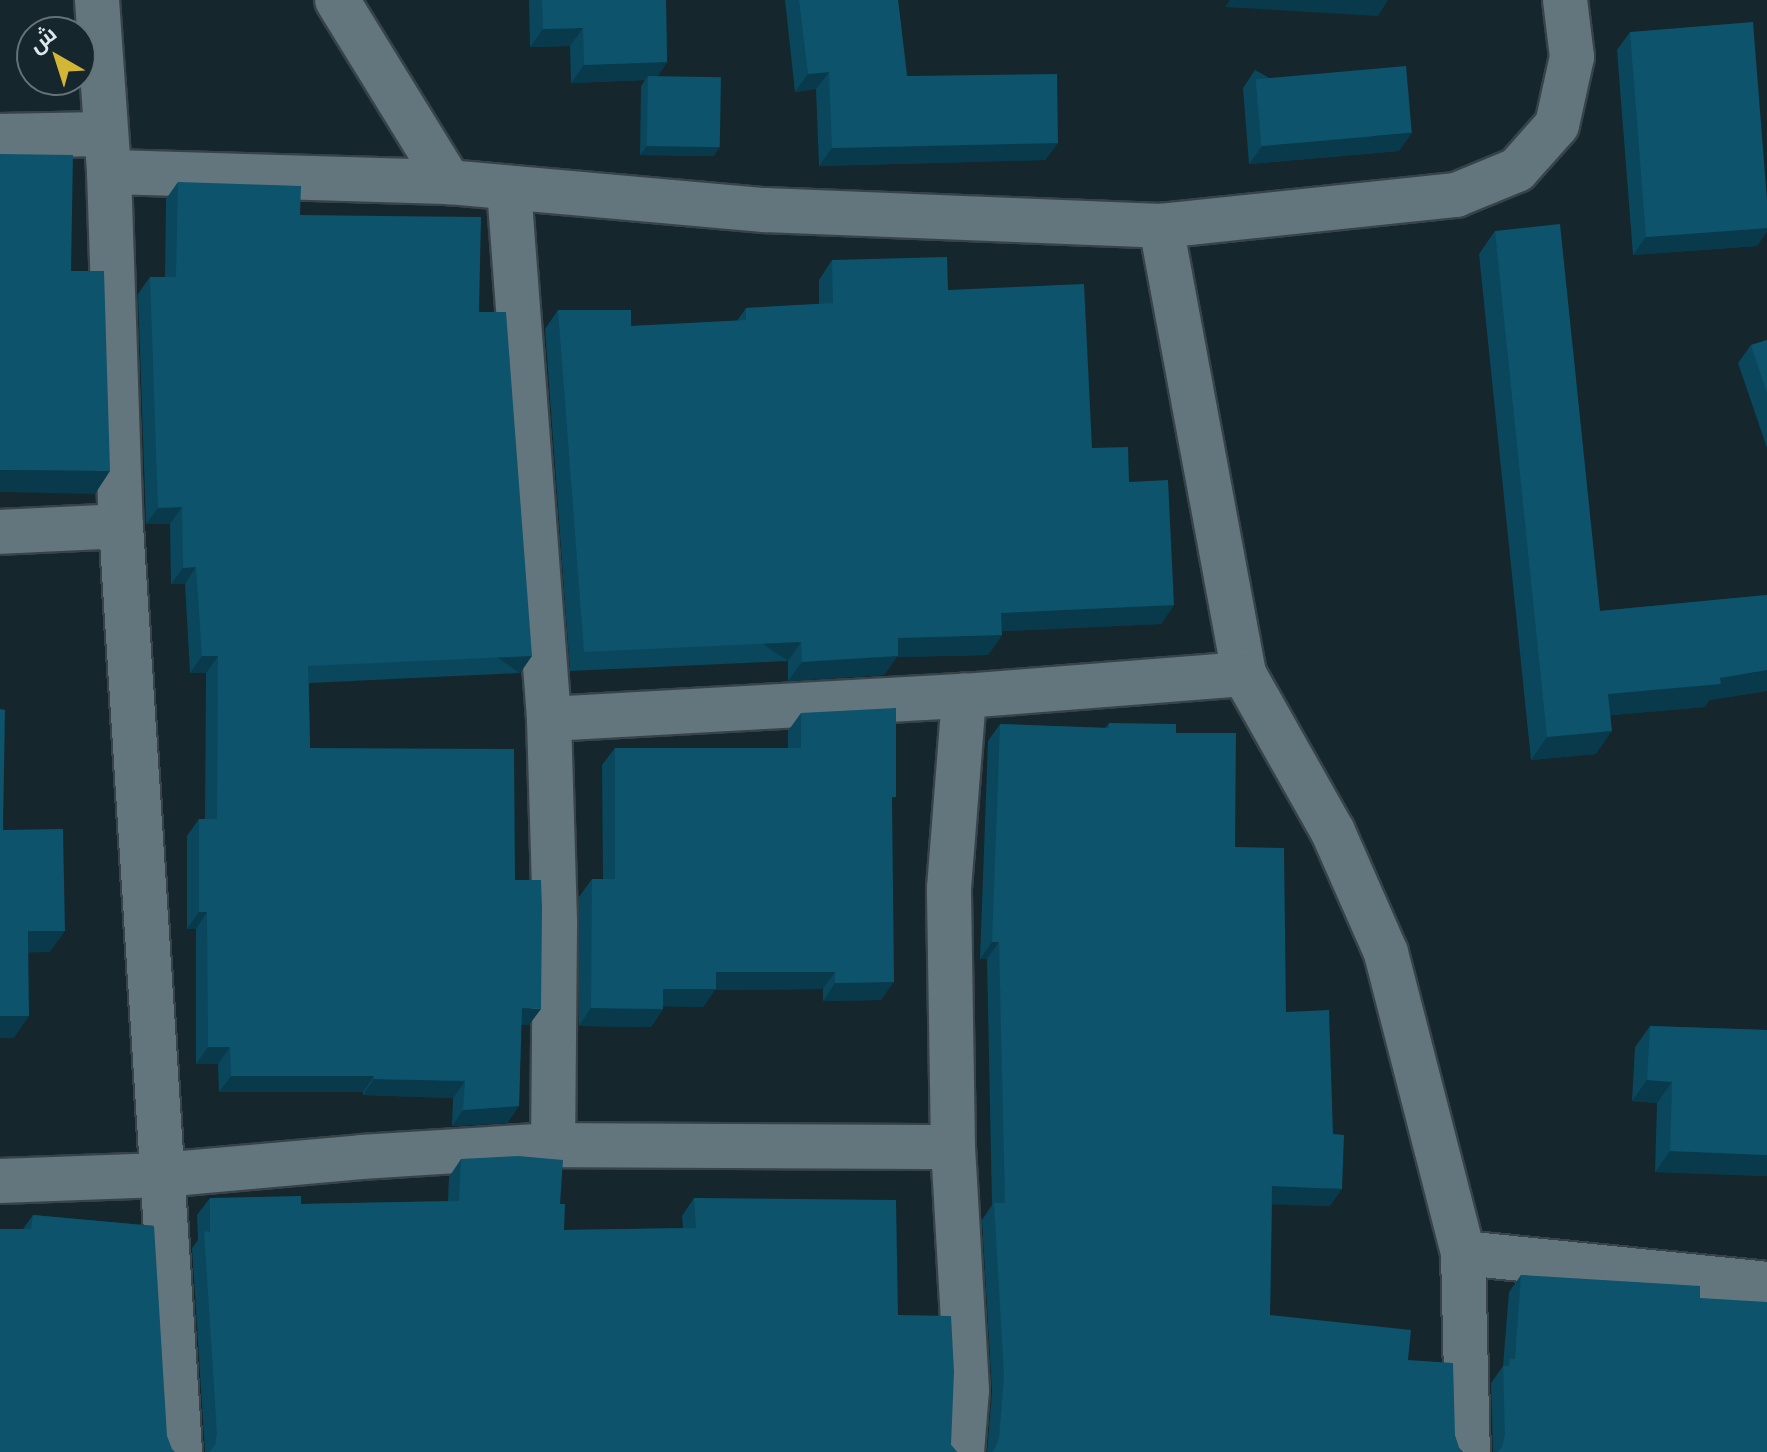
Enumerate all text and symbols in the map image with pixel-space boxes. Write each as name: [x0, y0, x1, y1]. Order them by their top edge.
north arrow: [16, 16, 96, 96]
text: ش: [22, 19, 62, 59]

